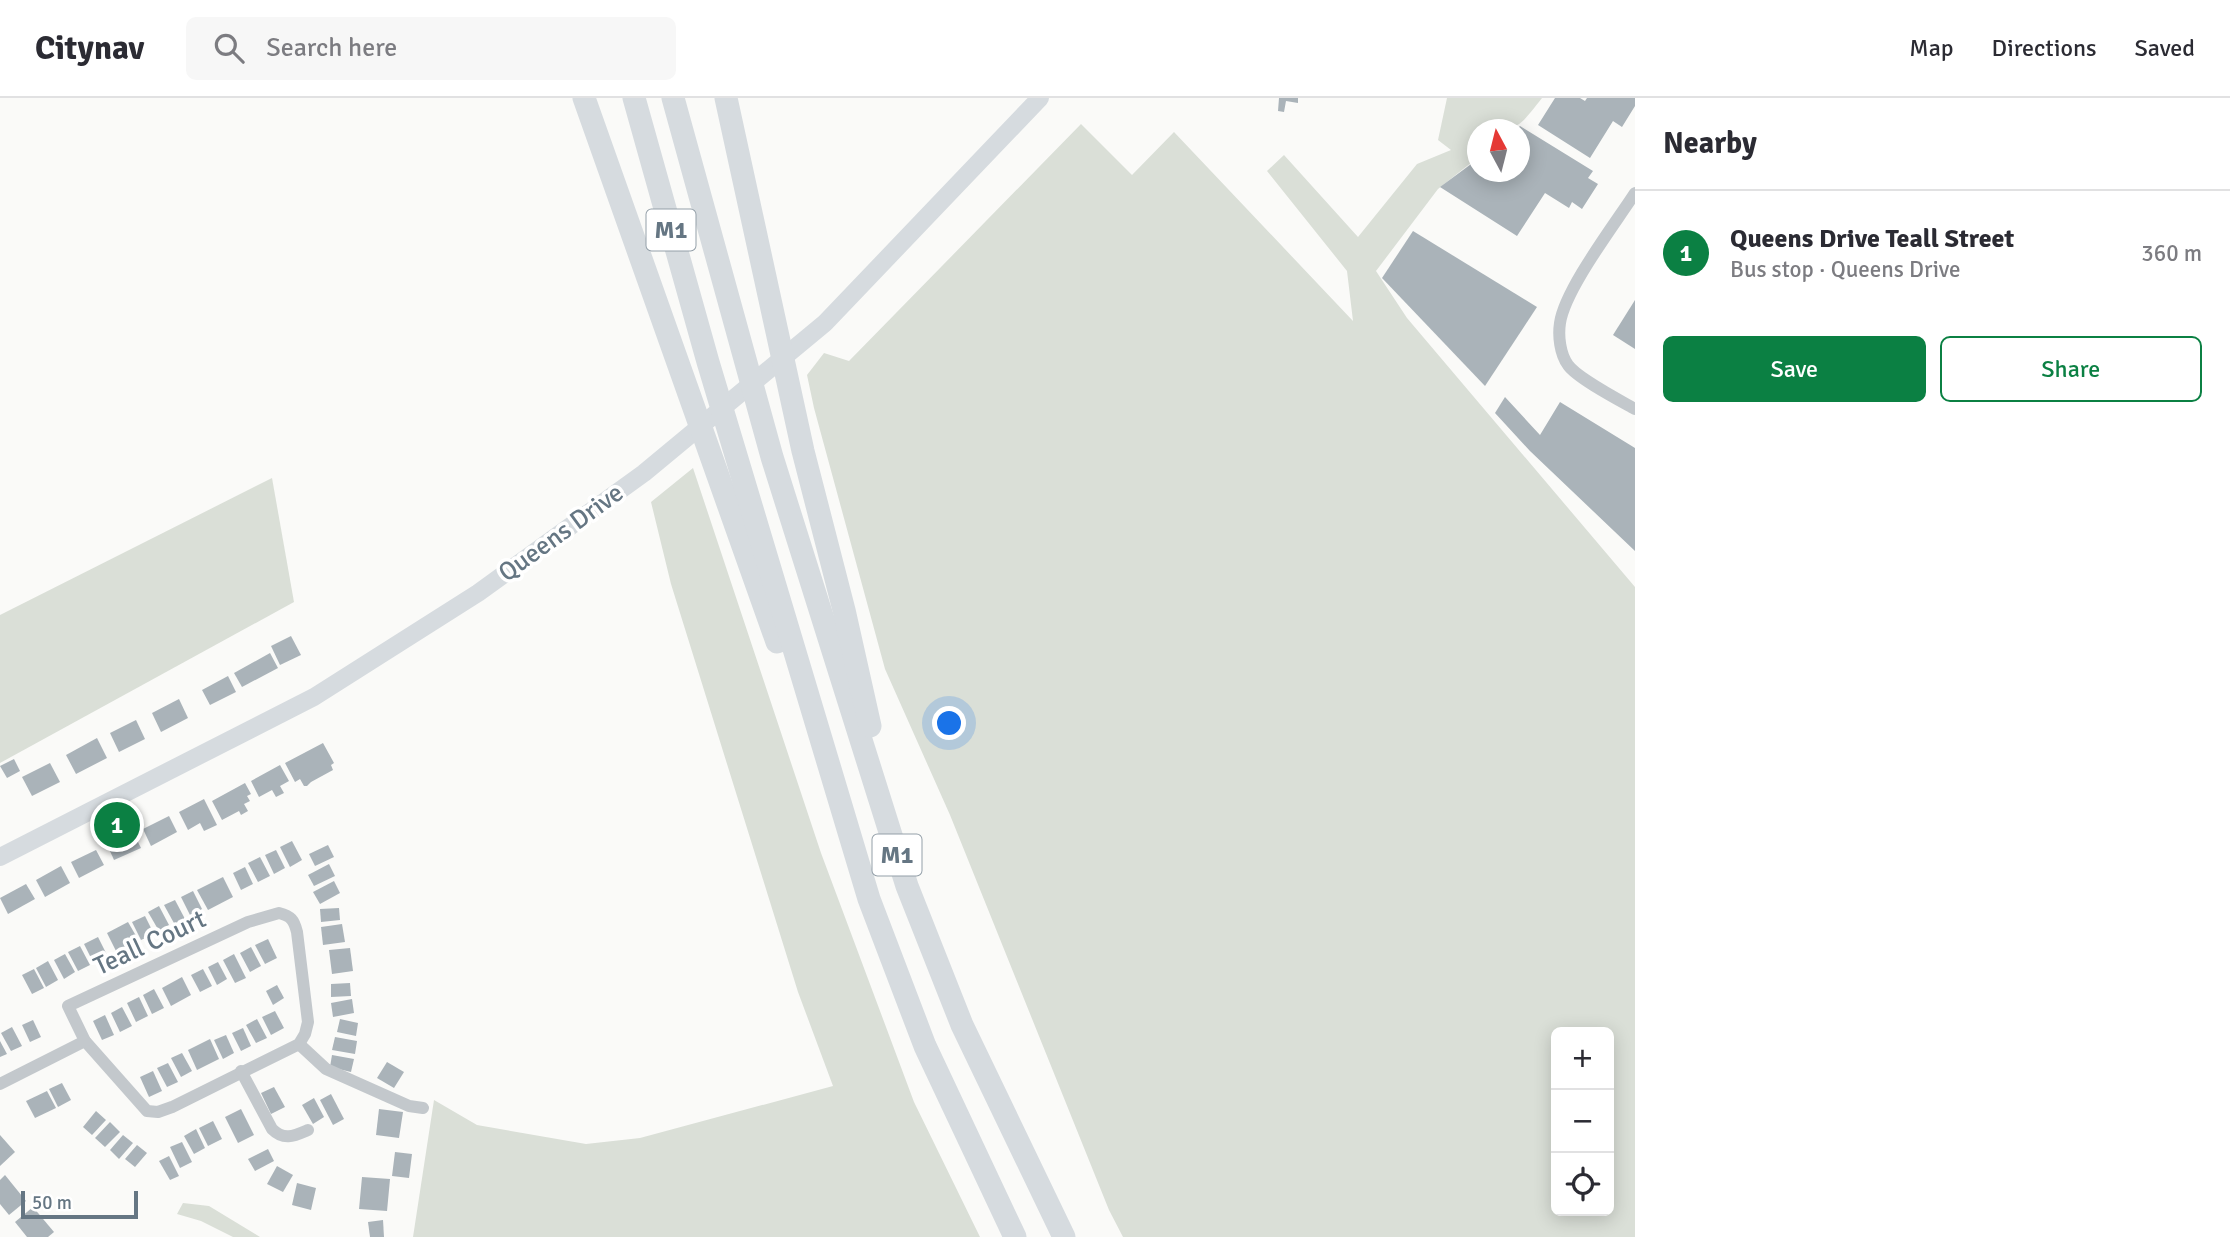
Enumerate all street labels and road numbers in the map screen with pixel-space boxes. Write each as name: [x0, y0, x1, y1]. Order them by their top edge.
road number: M1: [646, 210, 696, 250]
street label: Queens Drive: [492, 477, 630, 589]
road number: M1: [872, 834, 922, 876]
street label: Teall Court: [89, 903, 211, 983]

